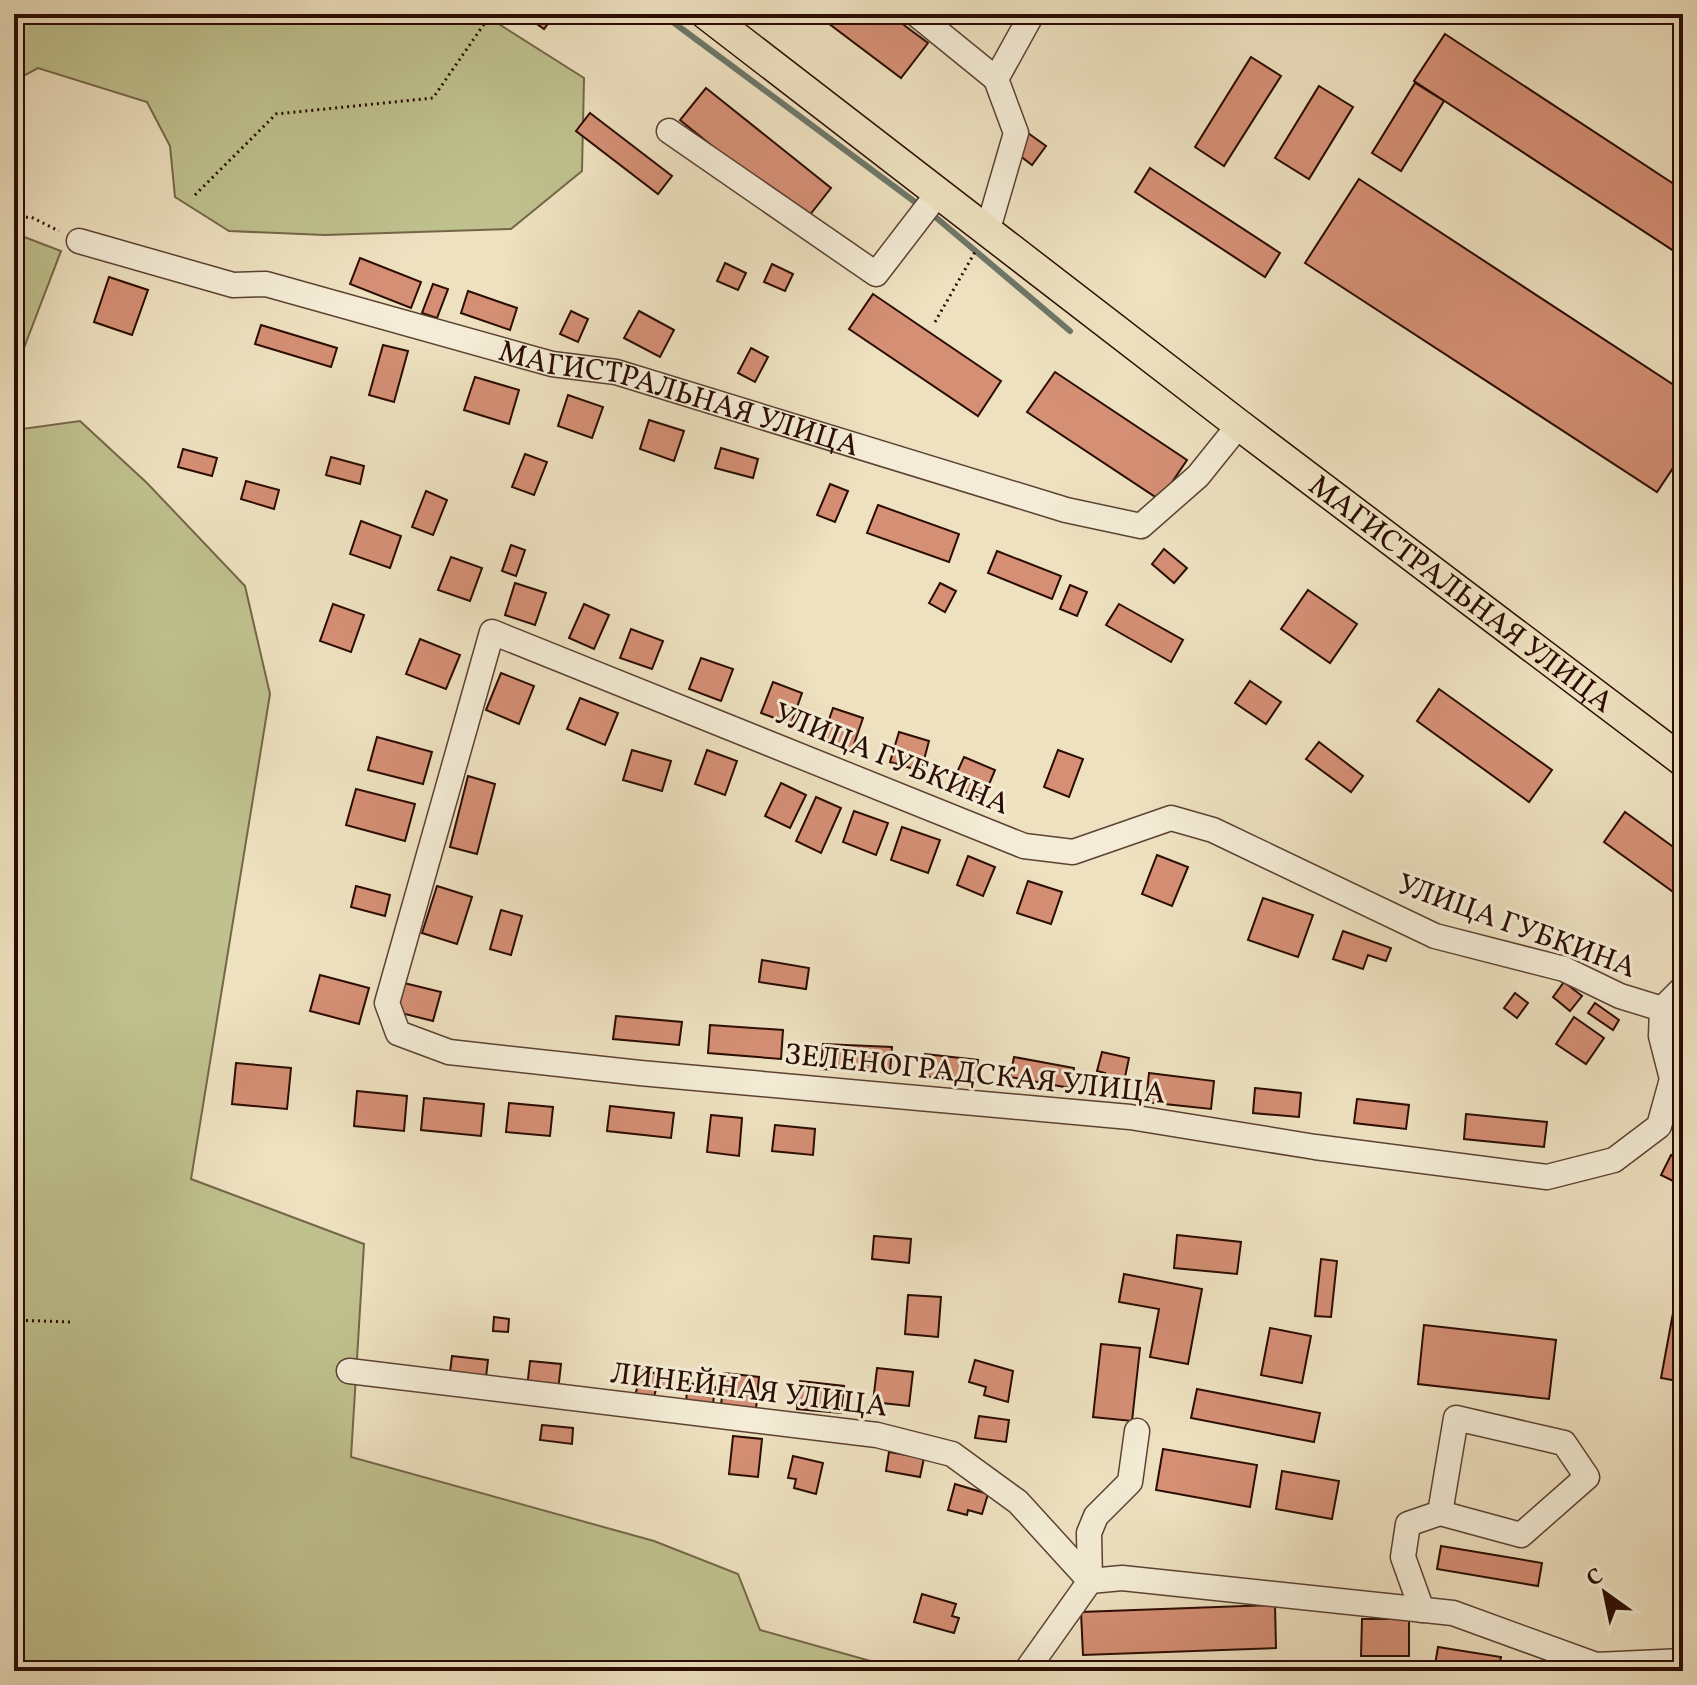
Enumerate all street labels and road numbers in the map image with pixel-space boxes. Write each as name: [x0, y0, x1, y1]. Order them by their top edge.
street label: МАГИСТРАЛЬНАЯ УЛИЦА: [494, 331, 864, 468]
street label: МАГИСТРАЛЬНАЯ УЛИЦА: [1299, 466, 1621, 724]
street label: УЛИЦА ГУБКИНА: [767, 693, 1016, 826]
street label: УЛИЦА ГУБКИНА: [1391, 864, 1642, 990]
street label: ЗЕЛЕНОГРАДСКАЯ УЛИЦА: [782, 1034, 1167, 1116]
street label: ЛИНЕЙНАЯ УЛИЦА: [608, 1353, 890, 1429]

